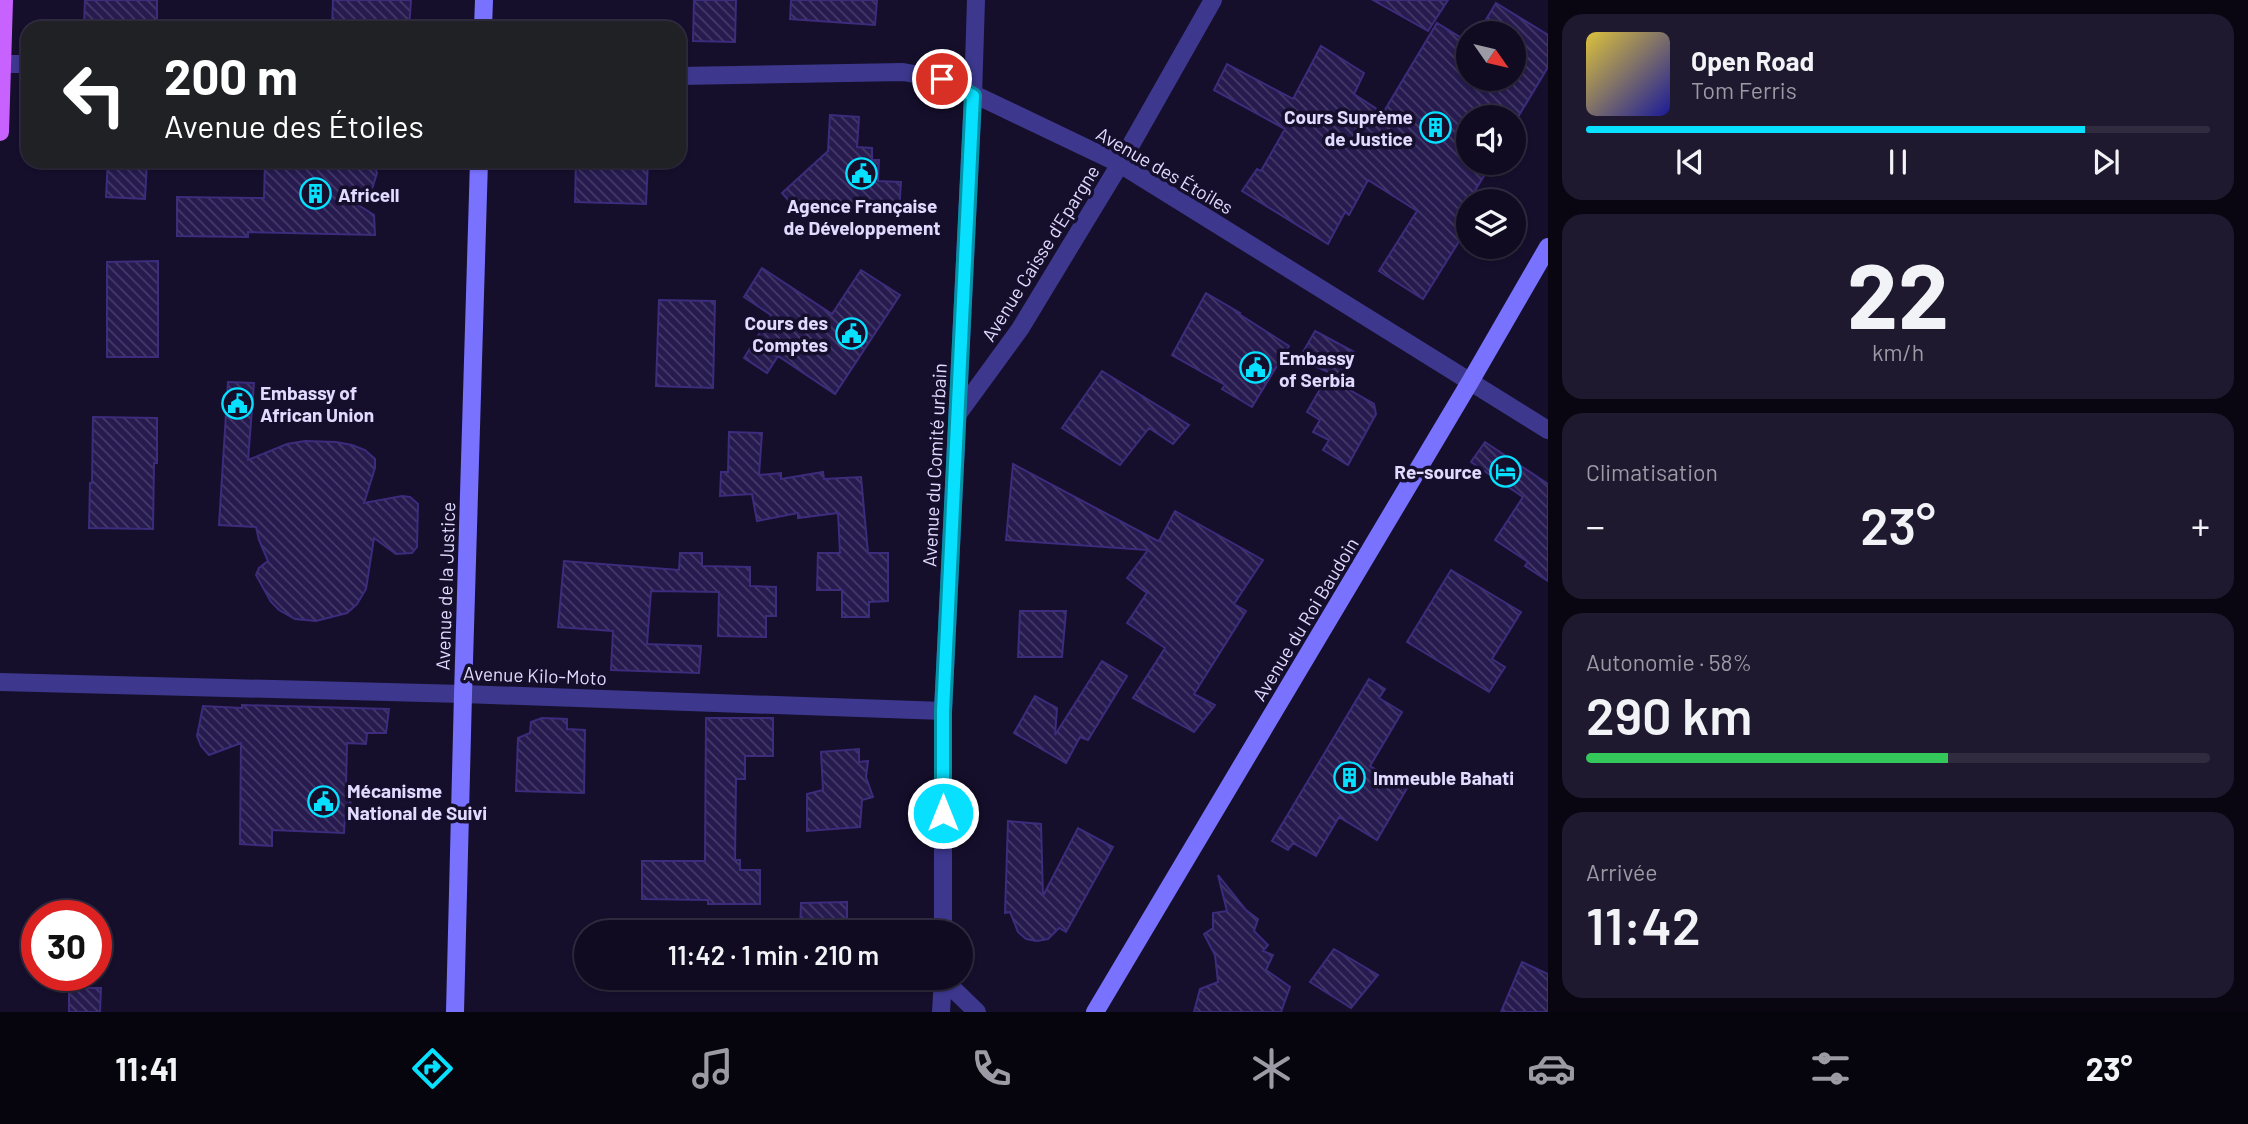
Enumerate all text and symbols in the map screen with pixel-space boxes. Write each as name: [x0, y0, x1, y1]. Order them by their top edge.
north arrow: [1456, 21, 1526, 91]
map controls: [1456, 21, 1526, 259]
text: Open Road: [1691, 45, 1814, 76]
text: 200 m: [164, 46, 298, 105]
icon: left: [49, 49, 140, 140]
pin: [912, 49, 972, 109]
icon: arrive: [923, 60, 961, 98]
text: Tom Ferris: [1691, 76, 1797, 104]
place label: Cours Suprème de Justice: [1284, 105, 1413, 150]
button: sound: [1456, 105, 1526, 175]
text: Avenue des Étoiles: [164, 106, 424, 144]
building icon: Cours Suprème de Justice: [1419, 110, 1453, 144]
street label: Avenue des Étoiles: [1092, 121, 1238, 219]
icon: previous: [1671, 143, 1709, 181]
icon: pause: [1879, 143, 1917, 181]
icon: next: [2087, 143, 2125, 181]
public building icon: Agence Française de Développement: [845, 157, 879, 191]
street label: Avenue Caisse d'Epargne: [976, 161, 1104, 345]
building icon: Africell: [298, 177, 332, 211]
place label: Africell: [338, 183, 399, 206]
button: layers: [1456, 189, 1526, 259]
place label: Agence Française de Développement: [783, 194, 941, 239]
text: 22: [1847, 238, 1949, 347]
place label: Cours des Comptes: [745, 311, 828, 356]
public building icon: Cours des Comptes: [834, 316, 868, 350]
text: km/h: [1872, 338, 1924, 366]
place label: Embassy of Serbia: [1279, 346, 1355, 391]
public building icon: Embassy of Serbia: [1239, 351, 1273, 385]
street label: Avenue du Comité urbain: [917, 363, 951, 567]
place label: Embassy of African Union: [260, 381, 374, 426]
public building icon: Embassy of African Union: [220, 386, 254, 420]
hotel icon: Re-source: [1488, 454, 1522, 488]
text: Climatisation: [1586, 458, 1718, 486]
place label: Re-source: [1394, 460, 1482, 483]
text: 23°: [1860, 493, 1936, 555]
street label: Avenue de la Justice: [431, 501, 459, 671]
text: −: [1586, 502, 1605, 548]
text: +: [2191, 502, 2210, 548]
street label: Avenue du Roi Baudoin: [1247, 533, 1363, 705]
text: Autonomie · 58%: [1586, 648, 1752, 676]
street label: Avenue Kilo-Moto: [463, 661, 607, 689]
text: 290 km: [1586, 683, 1752, 745]
building icon: Immeuble Bahati: [1333, 760, 1367, 794]
place label: Immeuble Bahati: [1373, 766, 1514, 789]
position arrow: [906, 776, 980, 850]
place label: Mécanisme National de Suivi: [347, 779, 487, 824]
public building icon: Mécanisme National de Suivi: [307, 784, 341, 818]
text: Arrivée: [1586, 858, 1658, 886]
text: 11:42: [1586, 893, 1701, 955]
speed limit sign: 30: [21, 900, 112, 991]
text: 11:42 · 1 min · 210 m: [668, 939, 879, 970]
icon: directions: [408, 1044, 457, 1093]
icon: music: [688, 1044, 737, 1093]
icon: phone: [967, 1044, 1016, 1093]
icon: climate: [1247, 1044, 1296, 1093]
icon: car: [1527, 1044, 1576, 1093]
icon: filters: [1806, 1044, 1855, 1093]
text: 11:41: [115, 1049, 177, 1087]
text: 23°: [2086, 1049, 2133, 1087]

